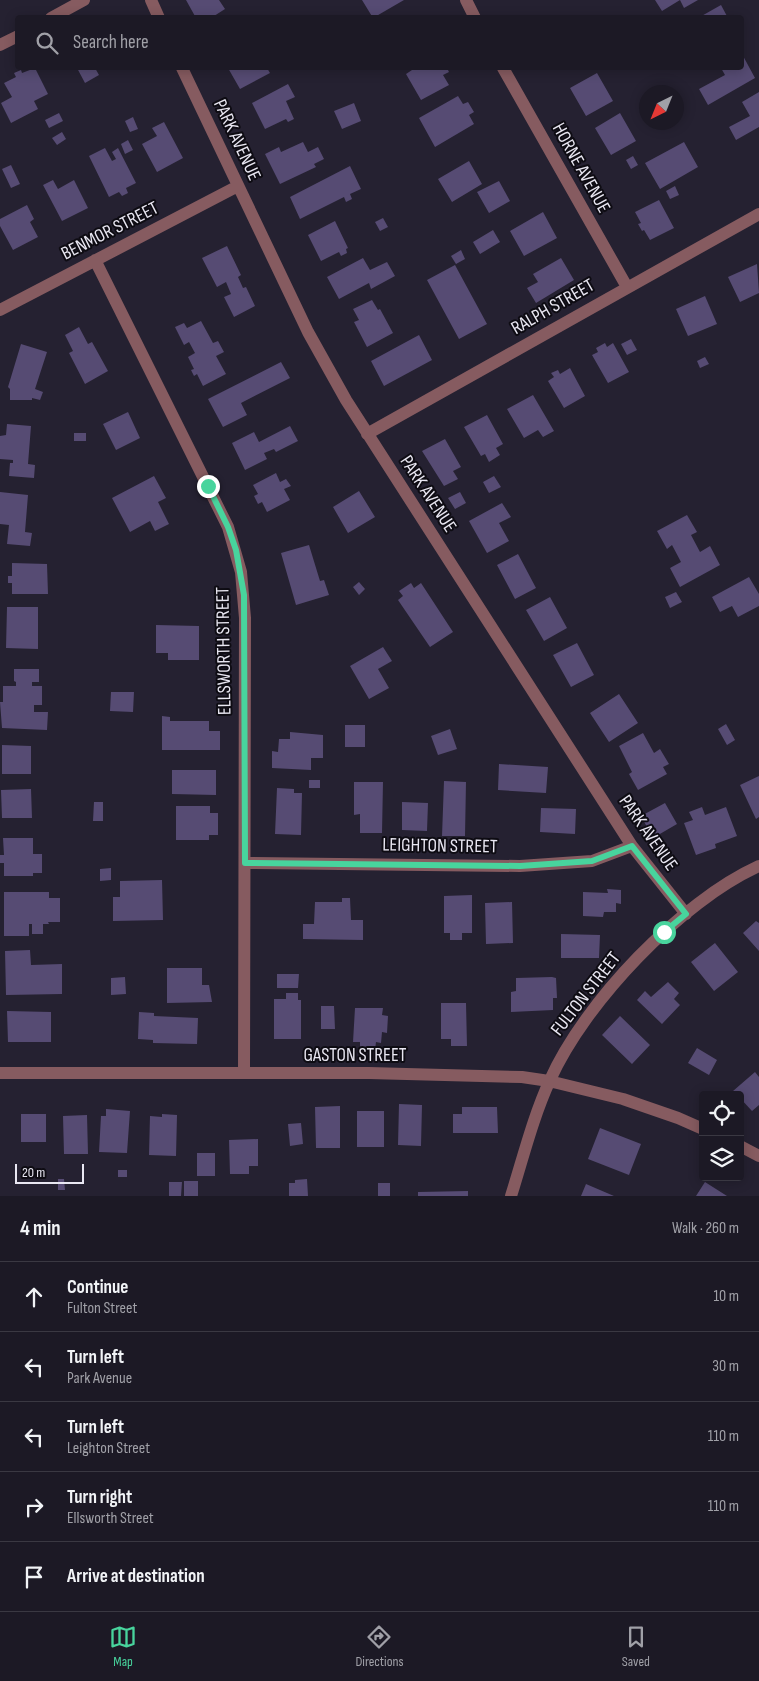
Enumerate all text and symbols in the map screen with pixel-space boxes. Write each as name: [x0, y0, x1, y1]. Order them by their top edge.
search box: [15, 15, 744, 70]
icon: search: [33, 29, 61, 57]
text: Search here: [73, 31, 149, 54]
north arrow: [639, 85, 684, 130]
street label: PARK AVENUE: [208, 96, 266, 184]
street label: HORNE AVENUE: [547, 119, 615, 217]
street label: BENMOR STREET: [57, 196, 163, 265]
street label: RALPH STREET: [507, 274, 599, 340]
street label: PARK AVENUE: [395, 451, 461, 537]
route end: [197, 475, 220, 498]
street label: ELLSWORTH STREET: [211, 586, 237, 715]
street label: PARK AVENUE: [614, 791, 682, 875]
street label: LEIGHTON STREET: [382, 833, 498, 859]
route start: [653, 921, 676, 944]
street label: FULTON STREET: [546, 947, 626, 1040]
street label: GASTON STREET: [304, 1044, 407, 1067]
map controls: [699, 1091, 744, 1181]
button: locate: [699, 1091, 744, 1136]
button: layers: [699, 1136, 744, 1181]
scale bar: [15, 1161, 84, 1184]
text: 20 m: [22, 1164, 45, 1181]
text: 4 min: [20, 1216, 61, 1241]
text: Walk · 260 m: [672, 1219, 739, 1238]
text: Continue: [67, 1276, 128, 1299]
icon: ahead: [20, 1283, 48, 1311]
text: 10 m: [713, 1287, 739, 1306]
text: Fulton Street: [67, 1299, 137, 1318]
text: Turn left: [67, 1346, 124, 1369]
icon: left: [20, 1353, 48, 1381]
text: 30 m: [712, 1357, 739, 1376]
text: Park Avenue: [67, 1369, 132, 1388]
text: Turn left: [67, 1416, 124, 1439]
icon: left: [20, 1423, 48, 1451]
text: 110 m: [708, 1427, 739, 1446]
text: Leighton Street: [67, 1439, 150, 1458]
text: Turn right: [67, 1486, 132, 1509]
icon: right: [20, 1493, 48, 1521]
text: 110 m: [708, 1497, 739, 1516]
text: Ellsworth Street: [67, 1509, 154, 1528]
icon: arrive: [20, 1563, 48, 1591]
text: Arrive at destination: [67, 1565, 205, 1588]
tab: Map: [109, 1623, 137, 1670]
tab: Directions: [355, 1623, 404, 1670]
tab: Saved: [622, 1623, 650, 1670]

